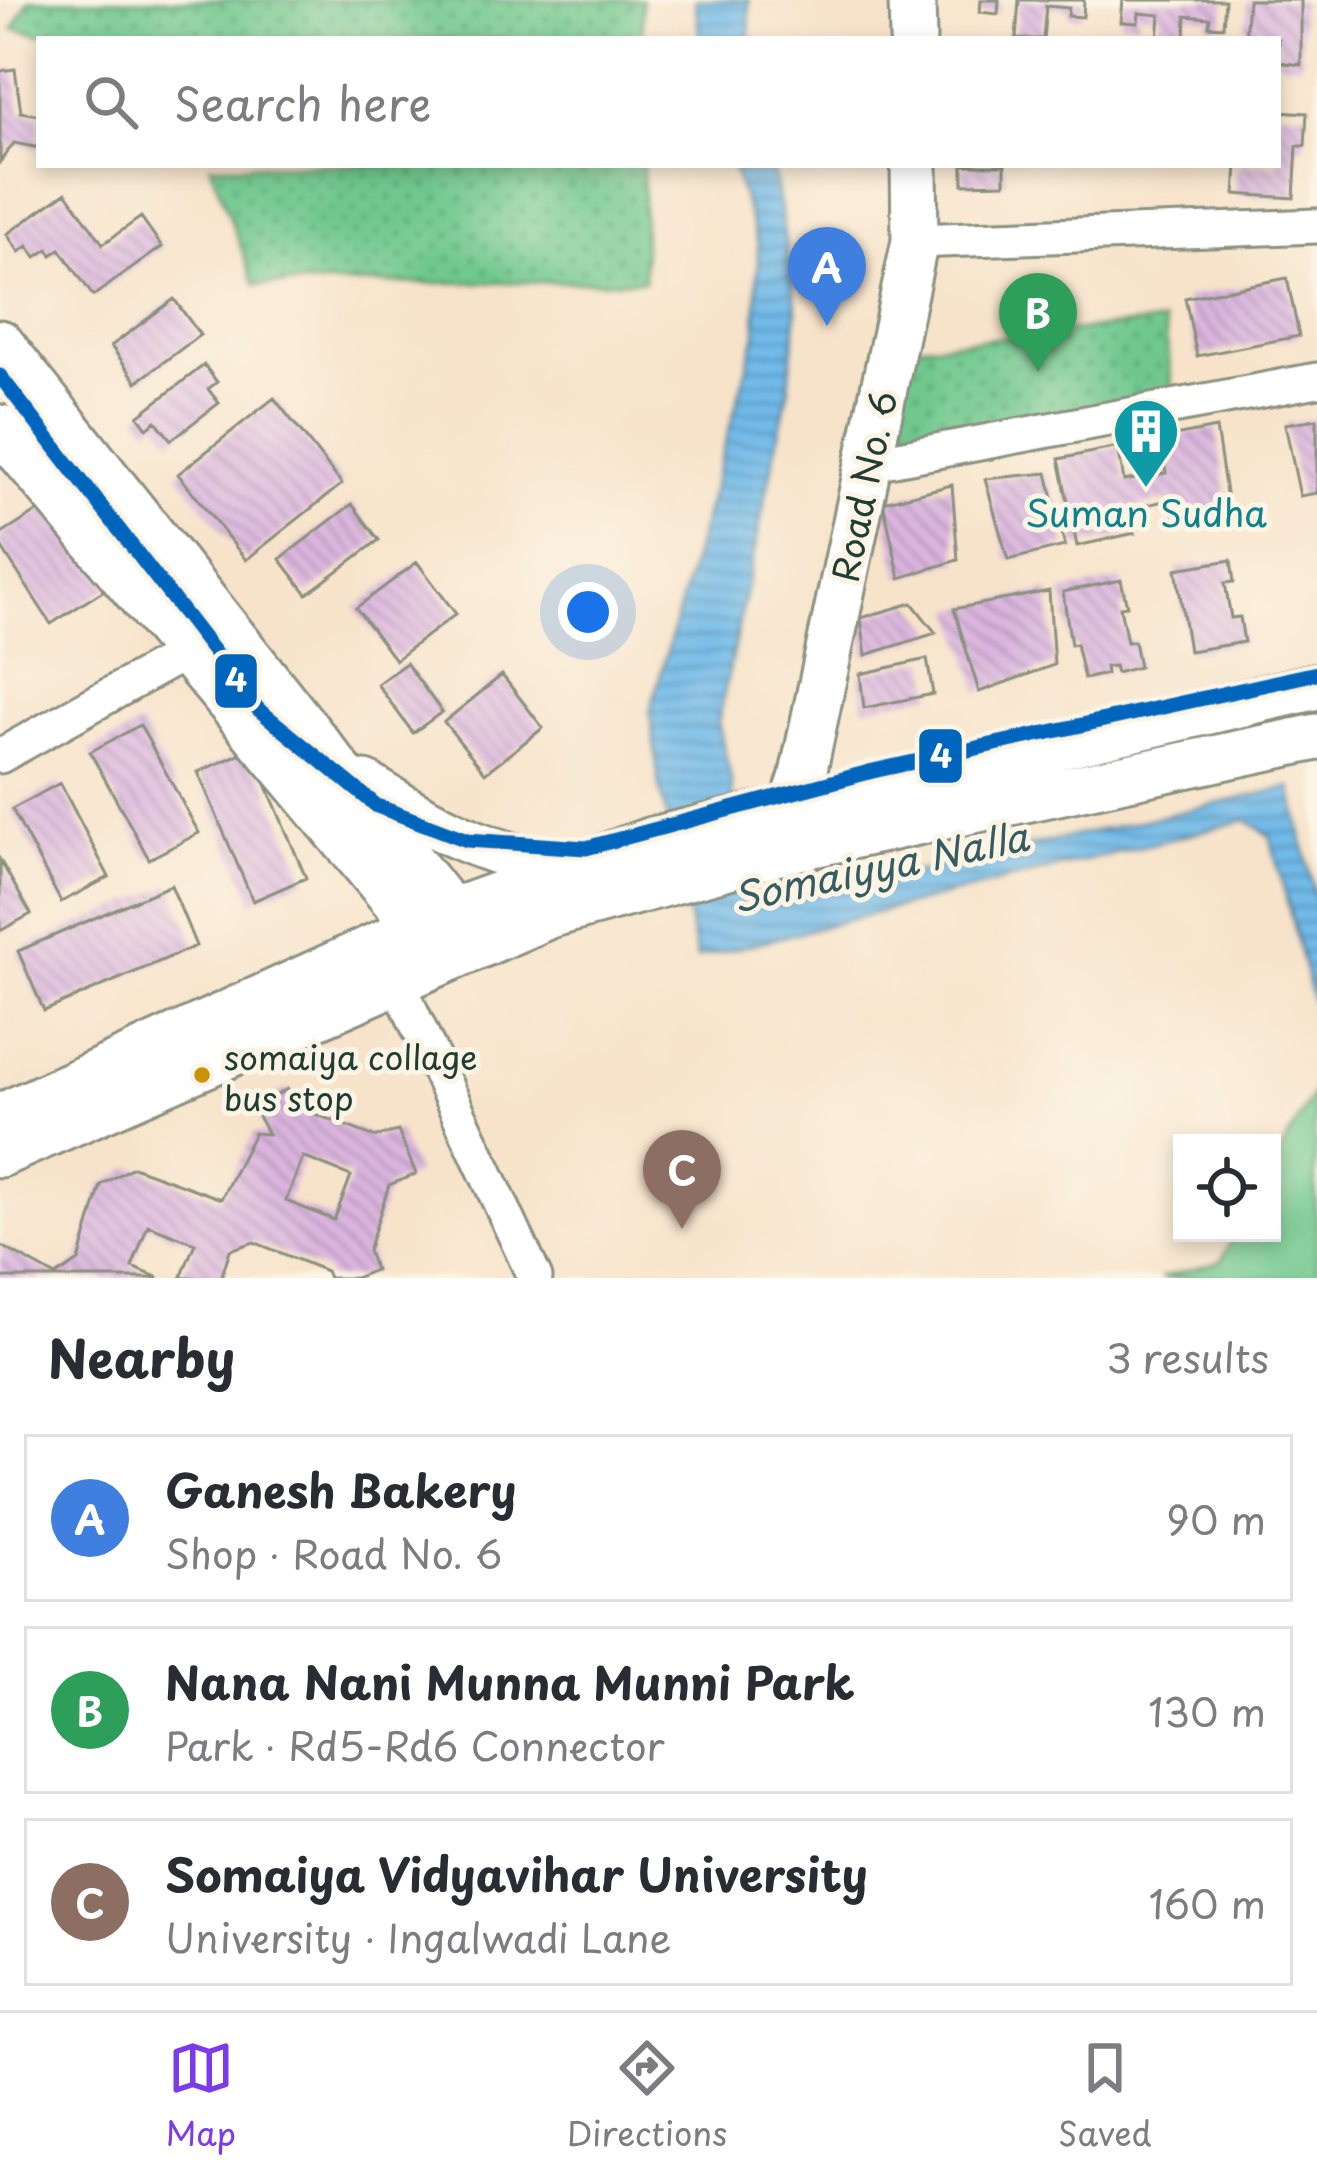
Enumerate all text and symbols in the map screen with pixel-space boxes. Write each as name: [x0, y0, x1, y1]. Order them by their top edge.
search box: [36, 36, 1281, 168]
text: Search here: [174, 68, 431, 136]
icon: search: [78, 69, 144, 135]
pin: A: [788, 227, 866, 326]
pin: B: [999, 273, 1077, 372]
street label: Road No. 6: [816, 386, 910, 586]
building icon: Suman Sudha: [1111, 396, 1181, 490]
place label: Suman Sudha: [1025, 485, 1267, 539]
your location: [558, 582, 618, 642]
line badge: 4: [213, 652, 259, 710]
text: 4: [225, 653, 247, 703]
line badge: 4: [917, 727, 964, 785]
text: 4: [930, 729, 952, 779]
water label: Somaiyya Nalla: [727, 805, 1035, 925]
place label: somaiya collage bus stop: [224, 1031, 478, 1122]
marker: somaiya collage bus stop: [191, 1064, 213, 1086]
pin: C: [643, 1130, 721, 1229]
map controls: [1173, 1134, 1281, 1242]
button: locate: [1173, 1134, 1281, 1242]
text: Nearby: [48, 1318, 235, 1395]
text: 3 results: [1106, 1327, 1269, 1386]
text: Ganesh Bakery: [165, 1455, 516, 1523]
text: A: [75, 1489, 105, 1548]
text: 90 m: [1166, 1489, 1266, 1548]
text: Shop · Road No. 6: [165, 1523, 502, 1582]
text: Nana Nani Munna Munni Park: [165, 1647, 855, 1715]
text: B: [77, 1681, 103, 1740]
text: 130 m: [1148, 1681, 1266, 1740]
text: Park · Rd5-Rd6 Connector: [165, 1715, 665, 1774]
text: Somaiya Vidyavihar University: [165, 1839, 868, 1907]
text: C: [75, 1873, 105, 1932]
text: 160 m: [1149, 1873, 1266, 1932]
text: University · Ingalwadi Lane: [165, 1907, 671, 1966]
tab: Map: [165, 2035, 236, 2157]
tab: Directions: [567, 2035, 727, 2157]
tab: Saved: [1058, 2035, 1152, 2157]

